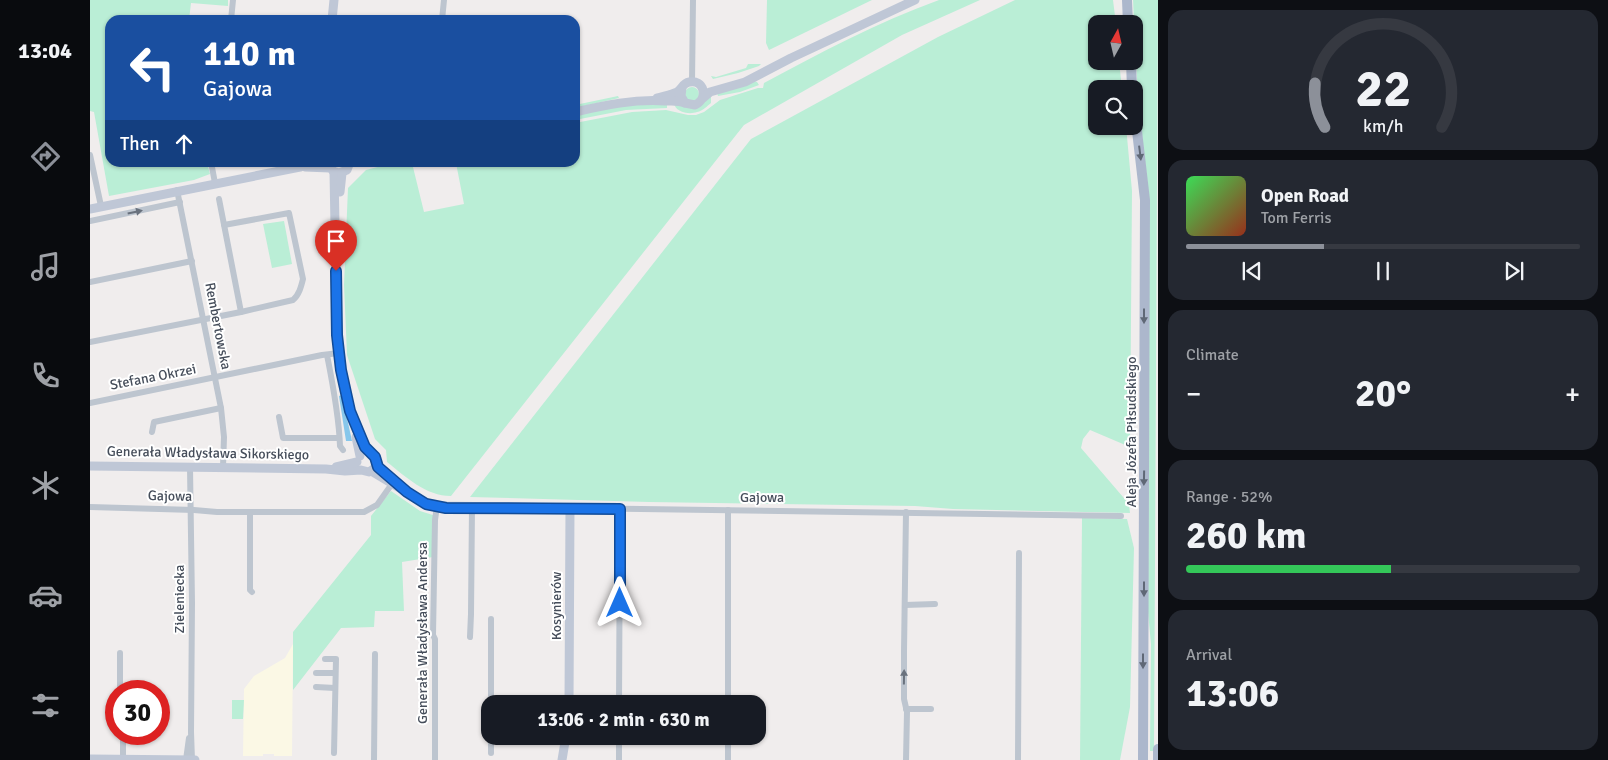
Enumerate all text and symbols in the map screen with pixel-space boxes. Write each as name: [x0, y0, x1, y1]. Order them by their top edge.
north arrow: [1088, 15, 1142, 70]
map controls: [1088, 15, 1143, 135]
text: 110 m: [203, 32, 296, 75]
icon: left: [120, 35, 185, 100]
text: 13:04: [18, 37, 72, 64]
text: 22: [1355, 57, 1411, 121]
text: Gajowa: [203, 75, 273, 102]
button: search: [1088, 80, 1143, 135]
text: km/h: [1363, 115, 1403, 137]
icon: ahead: [170, 130, 198, 158]
text: Then: [120, 132, 160, 156]
icon: directions: [28, 139, 63, 174]
one-way arrow: [1136, 146, 1144, 162]
text: Open Road: [1261, 184, 1349, 208]
one-way arrow: [127, 208, 143, 216]
text: Tom Ferris: [1261, 208, 1331, 228]
pin: [315, 220, 357, 271]
icon: arrive: [322, 227, 350, 255]
icon: music: [28, 249, 63, 284]
icon: previous: [1238, 257, 1266, 285]
icon: pause: [1369, 257, 1397, 285]
icon: next: [1500, 257, 1528, 285]
street label: Rembertowska: [201, 281, 235, 371]
one-way arrow: [1140, 308, 1148, 324]
text: Climate: [1186, 345, 1239, 365]
street label: Aleja Józefa Piłsudskiego: [1123, 357, 1140, 507]
icon: phone: [28, 358, 63, 393]
street label: Stefana Okrzei: [108, 360, 198, 394]
text: 20°: [1355, 370, 1411, 417]
text: −: [1186, 377, 1201, 411]
text: +: [1565, 377, 1580, 411]
street label: Generała Władysława Sikorskiego: [107, 443, 309, 463]
icon: climate: [28, 468, 63, 503]
one-way arrow: [1140, 471, 1148, 487]
street label: Gajowa: [148, 487, 192, 505]
text: Range · 52%: [1186, 487, 1272, 507]
street label: Gajowa: [740, 489, 784, 506]
text: 260 km: [1186, 512, 1307, 559]
street label: Generała Władysława Andersa: [414, 542, 431, 724]
street label: Zieleniecka: [171, 565, 188, 633]
street label: Kosynierów: [548, 572, 565, 640]
position arrow: [593, 576, 645, 628]
icon: car: [28, 578, 63, 613]
one-way arrow: [1140, 581, 1148, 597]
text: Arrival: [1186, 645, 1232, 665]
one-way arrow: [1139, 653, 1147, 669]
one-way arrow: [900, 668, 908, 684]
text: 13:06: [1186, 670, 1279, 717]
speed limit sign: 30: [105, 680, 170, 745]
icon: filters: [28, 688, 63, 723]
text: 13:06 · 2 min · 630 m: [537, 708, 710, 732]

